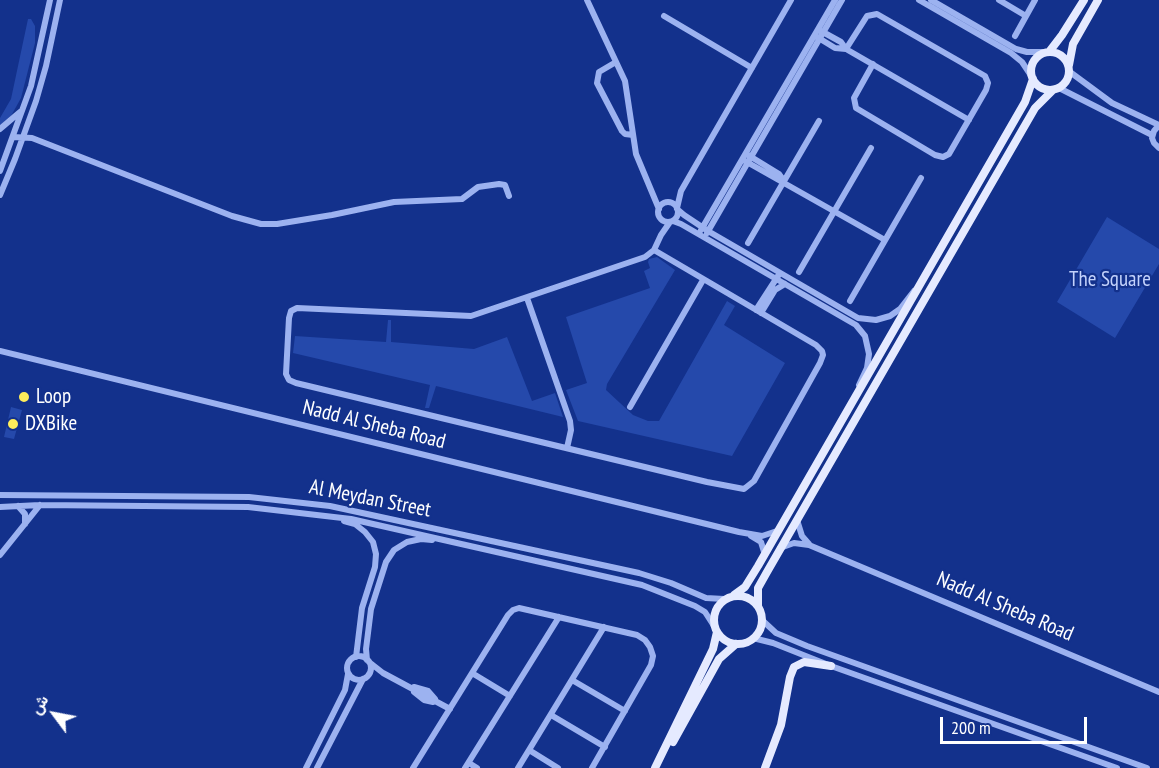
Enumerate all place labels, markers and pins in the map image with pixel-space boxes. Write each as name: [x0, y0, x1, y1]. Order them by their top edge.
place label: Loop: [36, 384, 71, 410]
marker: Loop: [17, 390, 31, 404]
place label: DXBike: [25, 411, 77, 437]
marker: DXBike: [6, 417, 20, 431]

